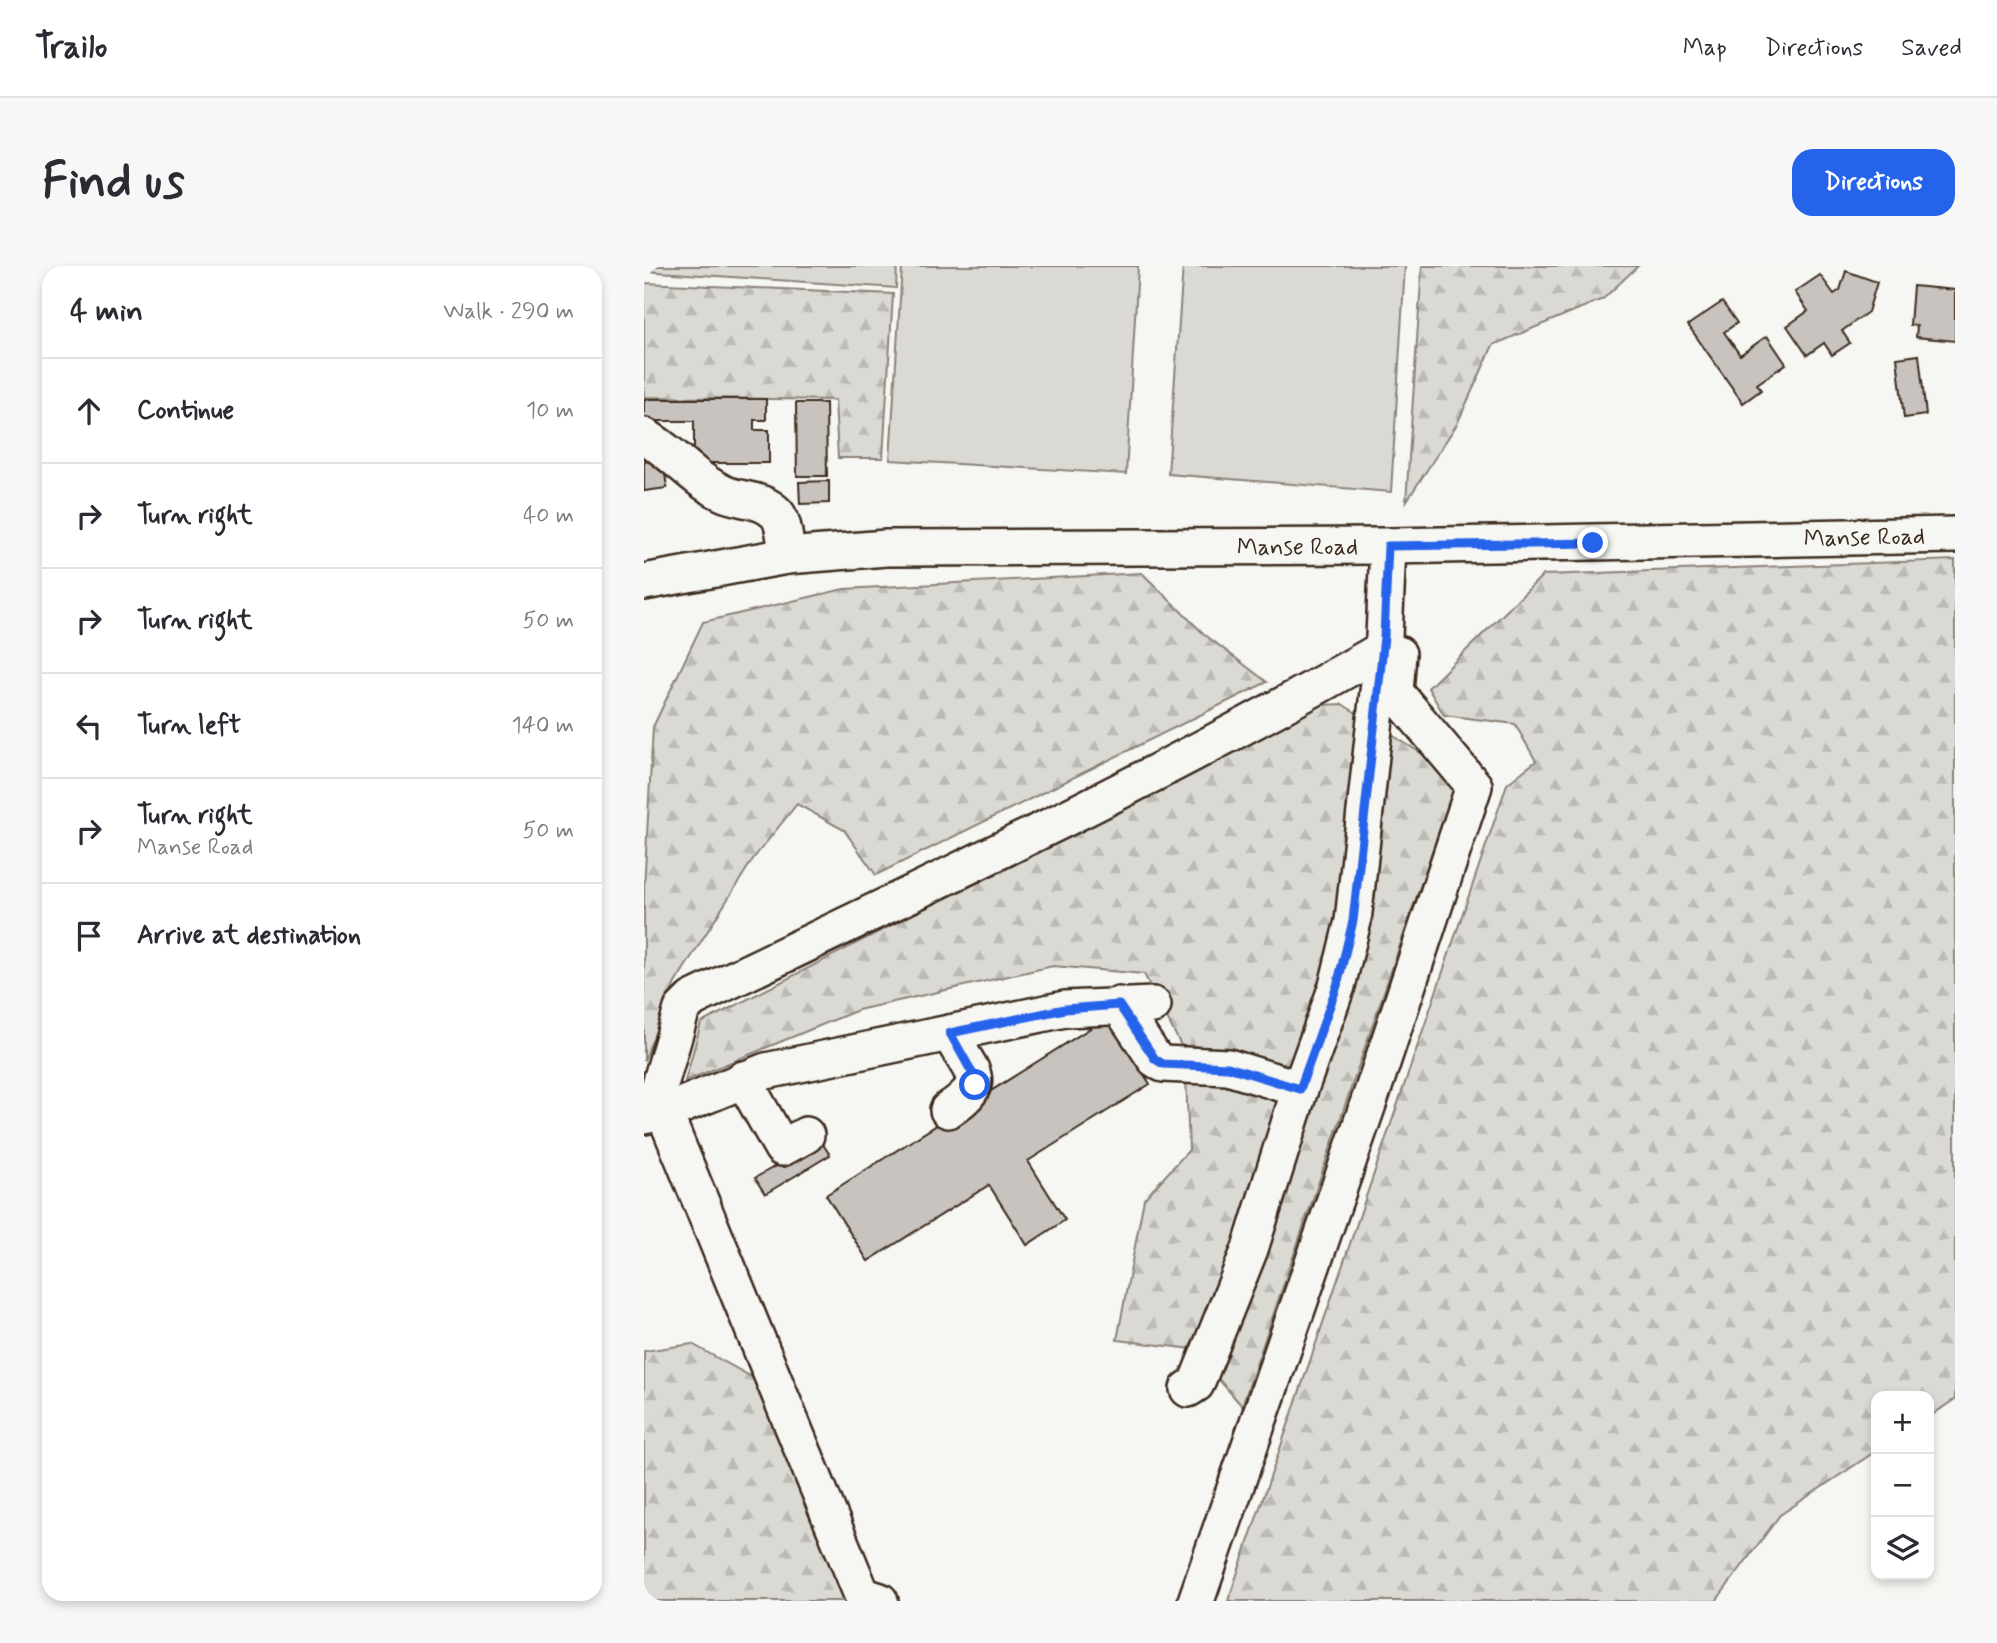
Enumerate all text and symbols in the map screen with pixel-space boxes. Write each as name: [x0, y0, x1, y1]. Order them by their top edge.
text: Trailo: [35, 26, 107, 70]
text: Map: [1683, 33, 1727, 64]
text: Directions: [1765, 33, 1863, 64]
text: Saved: [1901, 33, 1962, 64]
button: Directions: [1792, 149, 1955, 216]
text: Find us: [42, 150, 185, 215]
text: 4 min: [70, 292, 143, 331]
text: Walk · 290 m: [443, 297, 574, 327]
icon: ahead: [70, 392, 108, 430]
text: Continue: [137, 394, 234, 428]
text: 10 m: [526, 396, 574, 426]
icon: right: [70, 497, 108, 535]
text: Turn right: [137, 499, 253, 533]
text: 40 m: [523, 501, 574, 531]
street label: Manse Road: [1803, 522, 1925, 555]
route end: [1577, 527, 1608, 558]
street label: Manse Road: [1237, 532, 1358, 564]
icon: right: [70, 602, 108, 640]
text: Turn right: [137, 604, 253, 638]
text: 50 m: [523, 606, 574, 636]
icon: left: [70, 707, 108, 745]
text: Turn left: [137, 709, 241, 743]
text: 140 m: [511, 711, 574, 741]
text: Turn right: [137, 799, 253, 833]
icon: right: [70, 812, 108, 850]
text: 50 m: [523, 816, 574, 846]
text: Manse Road: [137, 833, 253, 863]
icon: arrive: [70, 917, 108, 955]
text: Arrive at destination: [137, 919, 361, 953]
route start: [959, 1069, 990, 1100]
map controls: [1871, 1391, 1934, 1580]
button: +: [1871, 1391, 1934, 1454]
button: −: [1871, 1454, 1934, 1517]
button: layers: [1871, 1517, 1934, 1580]

